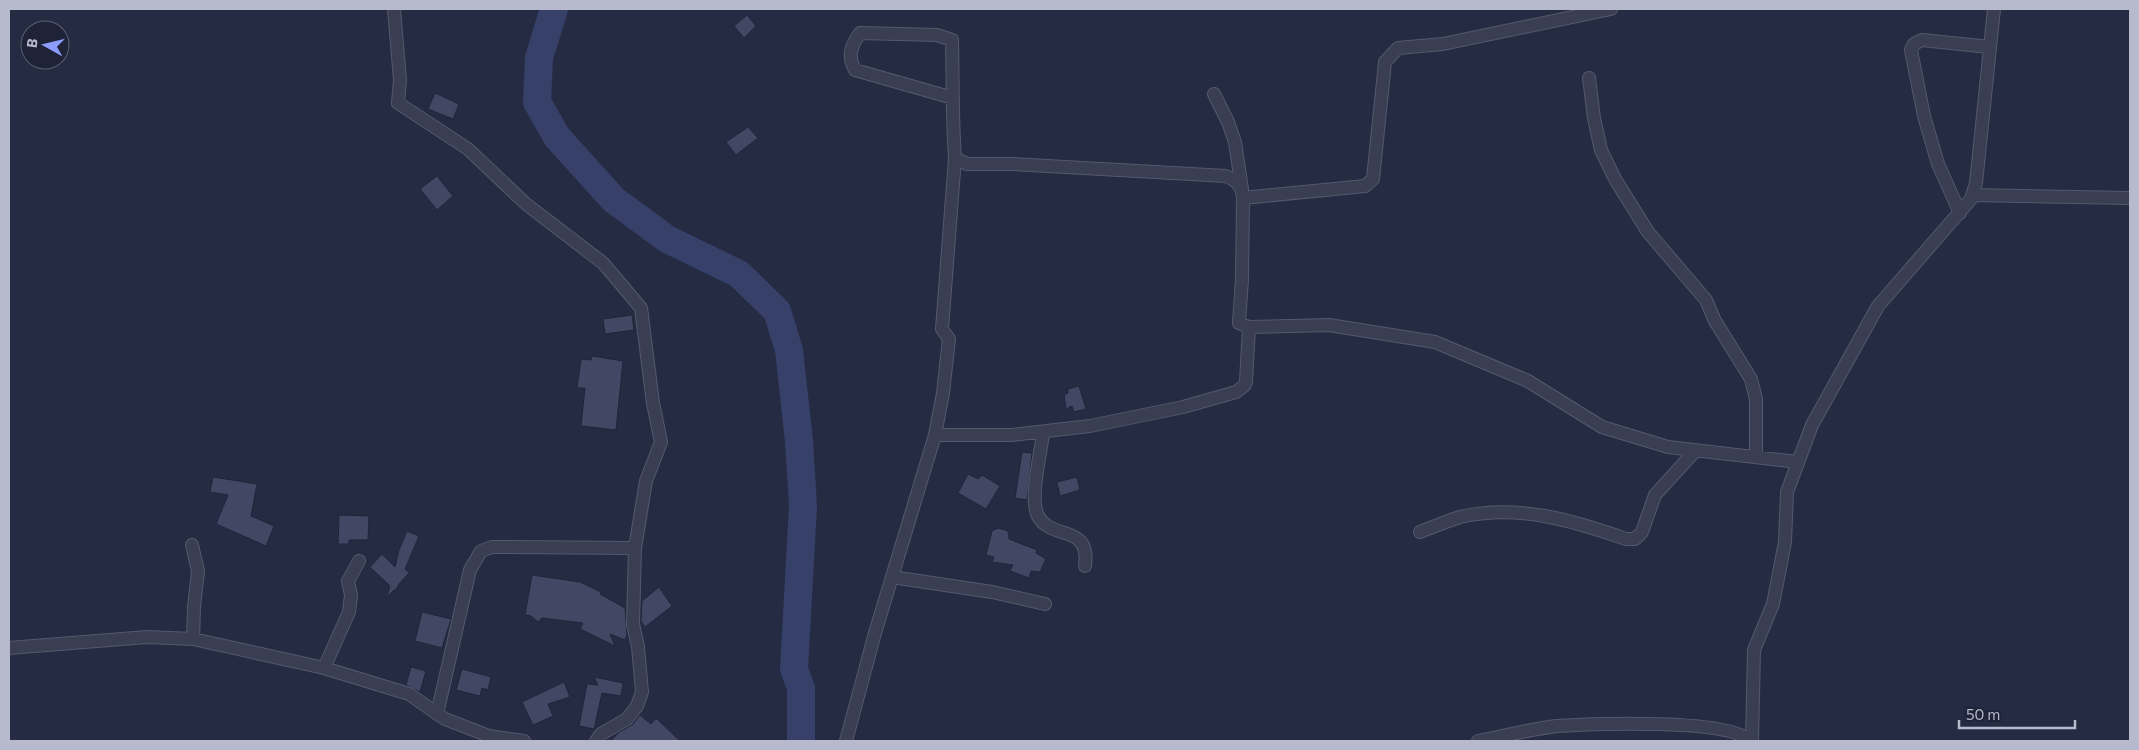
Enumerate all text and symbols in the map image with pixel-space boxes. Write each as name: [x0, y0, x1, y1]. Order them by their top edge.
north arrow: [20, 20, 70, 70]
text: B: [23, 37, 41, 49]
scale bar: [1959, 698, 2075, 730]
text: 50 m: [1966, 705, 2000, 723]

